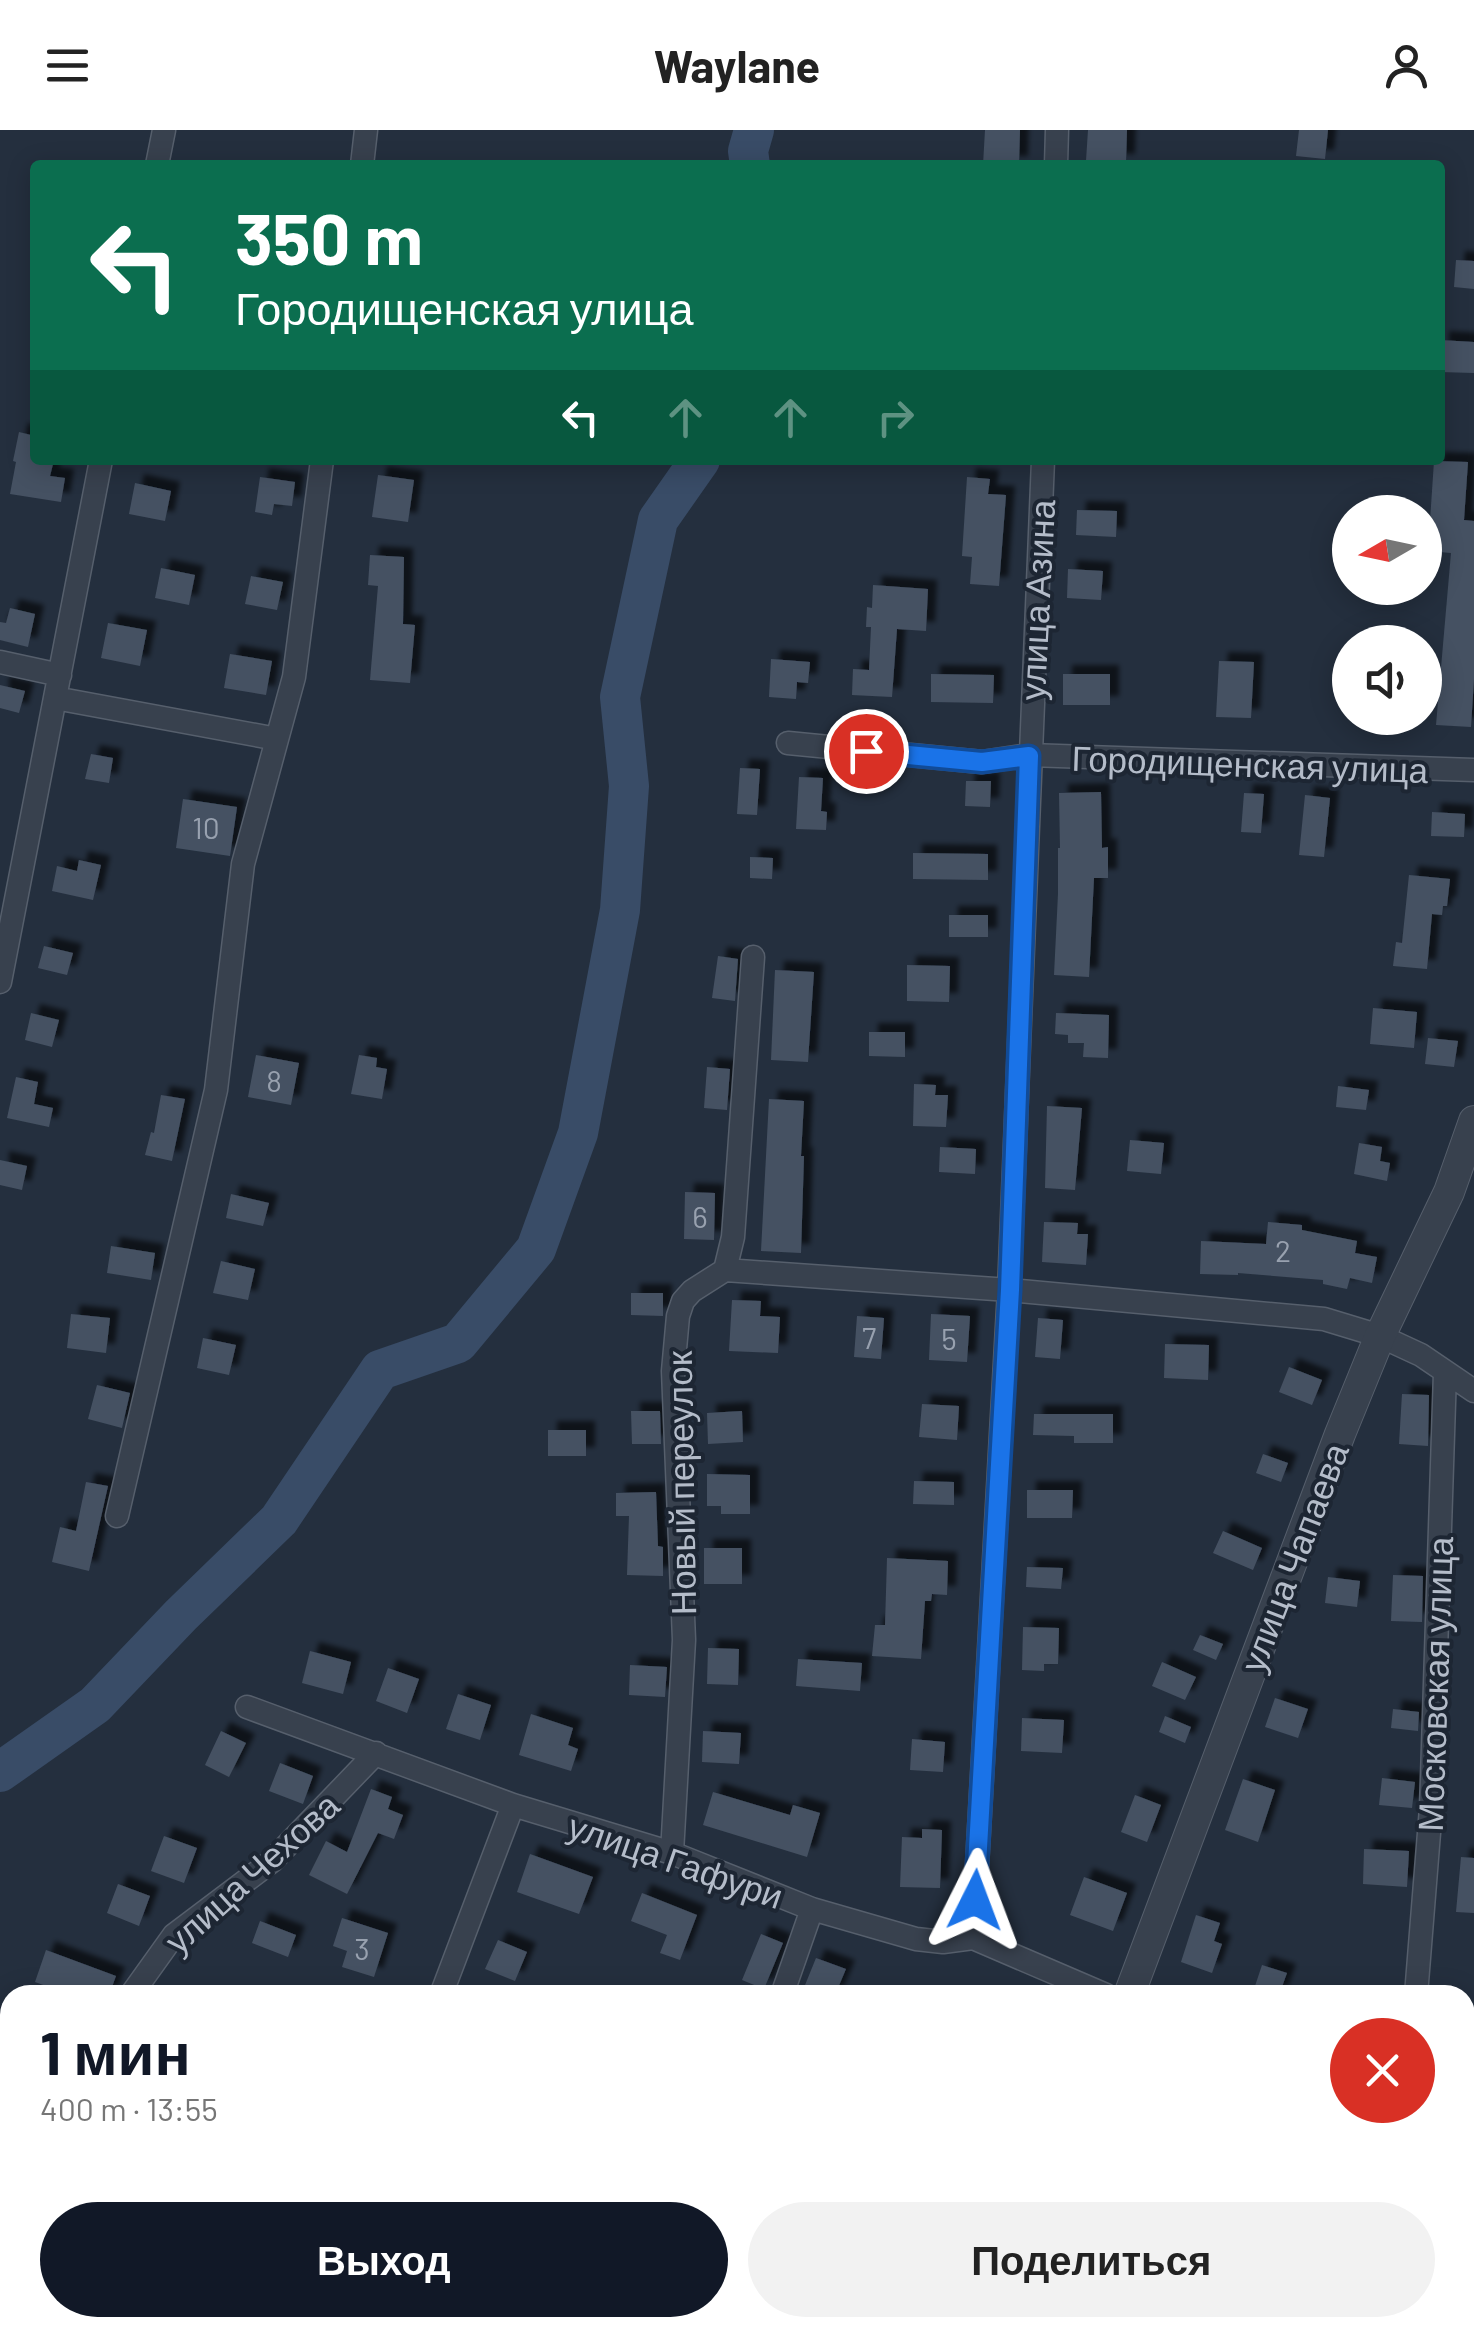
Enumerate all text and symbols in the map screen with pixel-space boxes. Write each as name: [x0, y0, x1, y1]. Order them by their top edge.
icon: menu: [40, 38, 95, 93]
text: Waylane: [654, 38, 820, 92]
icon: person: [1379, 38, 1434, 93]
text: 350 m: [235, 195, 423, 279]
icon: left: [70, 200, 200, 330]
text: Городищенская улица: [235, 280, 694, 334]
icon: left: [553, 390, 608, 445]
icon: ahead: [658, 390, 713, 445]
icon: ahead: [763, 390, 818, 445]
icon: right: [868, 390, 923, 445]
north arrow: [1332, 495, 1442, 605]
map controls: [1332, 495, 1442, 735]
street label: улица Азина: [1010, 498, 1062, 701]
button: sound: [1332, 625, 1442, 735]
pin: [824, 709, 909, 794]
icon: arrive: [839, 724, 894, 779]
street label: Городищенская улица: [1071, 736, 1429, 790]
house number: 10: [192, 809, 220, 845]
house number: 8: [266, 1062, 282, 1098]
house number: 6: [692, 1198, 708, 1234]
house number: 2: [1275, 1232, 1291, 1268]
house number: 7: [862, 1319, 876, 1355]
house number: 5: [941, 1320, 957, 1356]
street label: Новый переулок: [657, 1350, 703, 1616]
street label: улица Чапаева: [1230, 1436, 1356, 1677]
street label: Московская улица: [1408, 1535, 1460, 1832]
street label: улица Чехова: [155, 1783, 347, 1961]
street label: улица Гафури: [563, 1804, 789, 1916]
position arrow: [923, 1848, 1027, 1952]
house number: 3: [354, 1930, 370, 1966]
text: 1 мин: [40, 2015, 191, 2087]
button: close: [1330, 2018, 1435, 2123]
text: 400 m · 13:55: [40, 2089, 218, 2127]
button: Выход: [40, 2202, 728, 2317]
button: Поделиться: [748, 2202, 1435, 2317]

